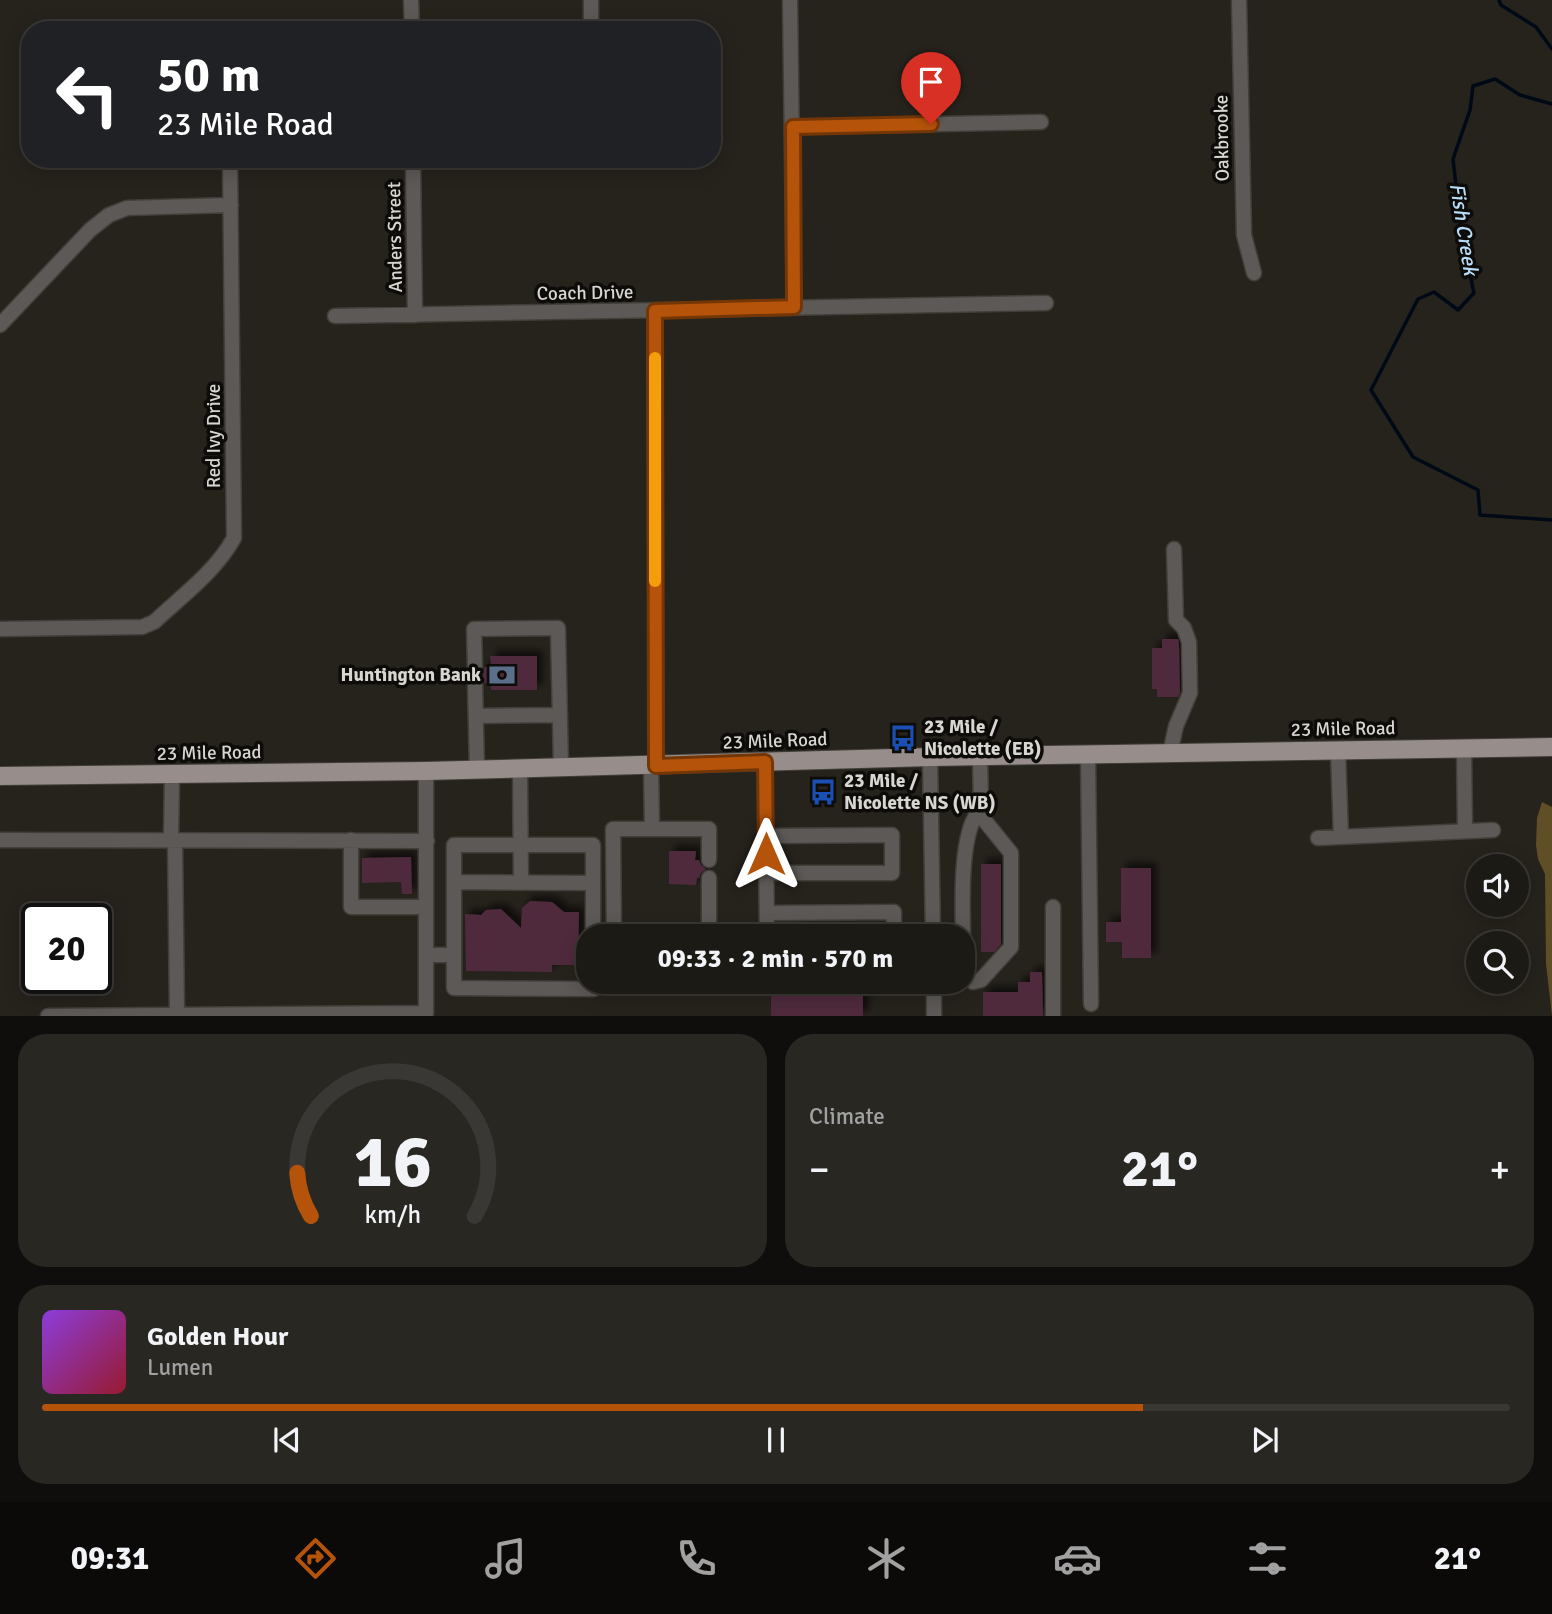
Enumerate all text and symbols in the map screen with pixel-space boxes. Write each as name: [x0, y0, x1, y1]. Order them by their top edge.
text: 50 m: [157, 45, 260, 105]
icon: left: [42, 49, 133, 140]
pin: [901, 52, 961, 124]
icon: arrive: [912, 63, 950, 101]
street label: Oakbrooke: [1209, 95, 1235, 181]
text: 23 Mile Road: [157, 105, 334, 144]
street label: Anders Street: [382, 181, 408, 292]
water label: Fish Creek: [1444, 181, 1485, 280]
street label: Coach Drive: [536, 280, 634, 306]
street label: Red Ivy Drive: [202, 384, 226, 488]
bank icon: Huntington Bank: [487, 660, 517, 690]
place label: Huntington Bank: [341, 663, 481, 687]
place label: 23 Mile / Nicolette (EB): [924, 715, 1041, 761]
street label: 23 Mile Road: [1290, 716, 1396, 742]
bus stop icon: 23 Mile / Nicolette (EB): [888, 723, 918, 753]
street label: 23 Mile Road: [722, 727, 828, 755]
street label: 23 Mile Road: [156, 740, 262, 766]
place label: 23 Mile / Nicolette NS (WB): [844, 769, 996, 815]
bus stop icon: 23 Mile / Nicolette NS (WB): [808, 777, 838, 807]
position arrow: [729, 817, 803, 891]
map controls: [1466, 854, 1529, 994]
button: sound: [1466, 854, 1529, 917]
speed limit sign: 20: [21, 903, 112, 994]
button: search: [1466, 931, 1529, 994]
text: 09:33 · 2 min · 570 m: [658, 943, 893, 975]
text: Climate: [809, 1102, 885, 1131]
text: 16: [353, 1119, 432, 1208]
text: 21°: [1121, 1137, 1198, 1201]
text: −: [809, 1146, 830, 1193]
text: +: [1489, 1146, 1510, 1193]
text: km/h: [364, 1199, 421, 1230]
text: Golden Hour: [147, 1321, 288, 1353]
text: Lumen: [147, 1353, 213, 1382]
icon: previous: [268, 1421, 306, 1459]
icon: pause: [757, 1421, 795, 1459]
icon: next: [1246, 1421, 1284, 1459]
icon: directions: [291, 1534, 340, 1583]
icon: music: [481, 1534, 530, 1583]
icon: phone: [672, 1534, 721, 1583]
icon: climate: [862, 1534, 911, 1583]
icon: car: [1053, 1534, 1102, 1583]
icon: filters: [1243, 1534, 1292, 1583]
text: 09:31: [71, 1539, 149, 1578]
text: 21°: [1434, 1539, 1481, 1578]

